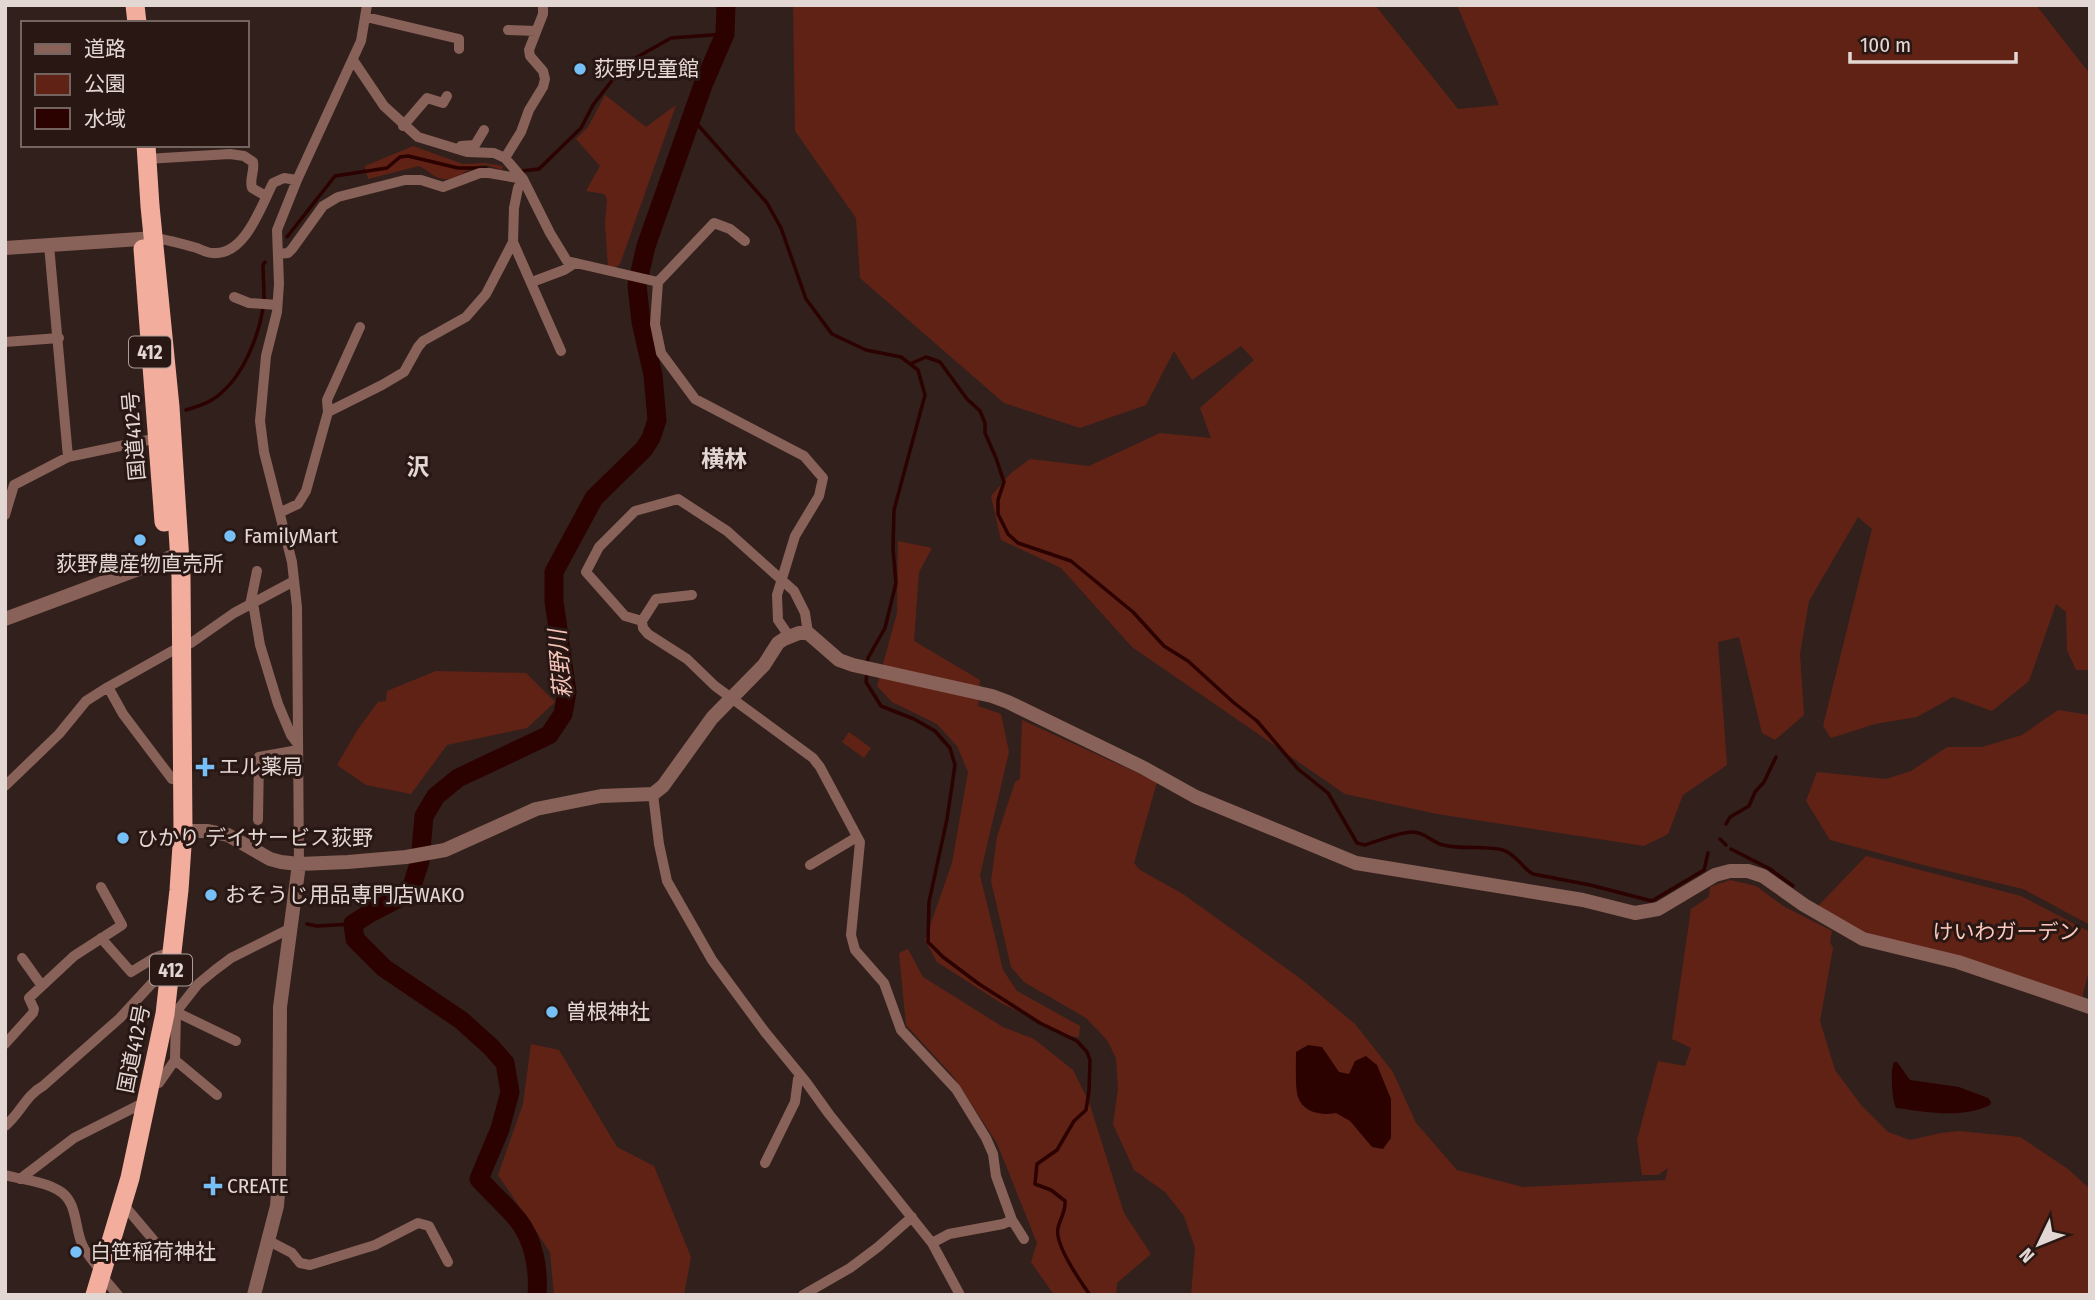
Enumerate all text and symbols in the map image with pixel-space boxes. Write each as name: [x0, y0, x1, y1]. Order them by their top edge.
legend: [21, 21, 248, 147]
scale bar: [1850, 21, 2016, 65]
text: 100 m: [1860, 32, 1911, 58]
text: 道路: [84, 36, 126, 62]
place label: 荻野児童館: [594, 56, 699, 82]
marker: 荻野児童館: [572, 61, 588, 77]
text: 公園: [84, 71, 126, 97]
text: 水域: [84, 106, 126, 132]
road number: 412: [129, 336, 171, 368]
street label: 国道412号: [117, 390, 151, 482]
district label: 横林: [701, 445, 747, 473]
district label: 沢: [407, 453, 430, 481]
place label: FamilyMart: [244, 523, 338, 549]
marker: FamilyMart: [222, 528, 238, 544]
marker: 荻野農産物直売所: [132, 532, 148, 548]
place label: 荻野農産物直売所: [56, 551, 224, 577]
water label: 萩野川: [543, 625, 577, 700]
place label: エル薬局: [219, 754, 303, 780]
marker: エル薬局: [197, 759, 213, 775]
place label: ひかり デイサービス荻野: [137, 825, 373, 851]
marker: ひかり デイサービス荻野: [115, 830, 131, 846]
place label: おそうじ用品専門店WAKO: [225, 882, 465, 908]
marker: おそうじ用品専門店WAKO: [203, 887, 219, 903]
park label: けいわガーデン: [1933, 919, 2080, 945]
road number: 412: [150, 954, 192, 986]
place label: 曽根神社: [566, 999, 650, 1025]
street label: 国道412号: [113, 1003, 155, 1095]
marker: 曽根神社: [544, 1004, 560, 1020]
place label: CREATE: [227, 1173, 289, 1199]
marker: CREATE: [205, 1178, 221, 1194]
north arrow: [2004, 1209, 2074, 1279]
place label: 白笹稲荷神社: [90, 1239, 216, 1265]
text: N: [2015, 1243, 2039, 1267]
marker: 白笹稲荷神社: [68, 1244, 84, 1260]

